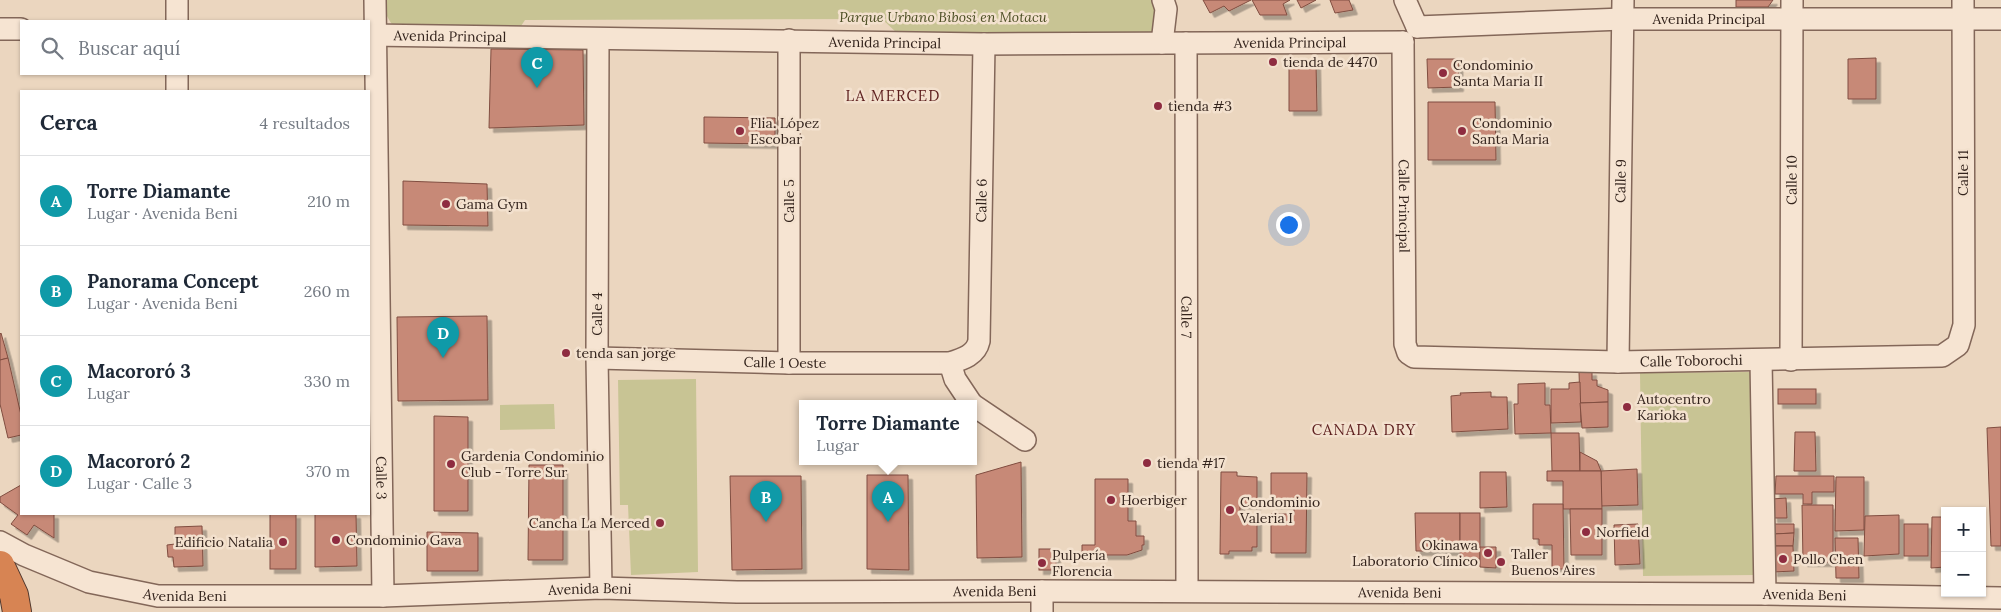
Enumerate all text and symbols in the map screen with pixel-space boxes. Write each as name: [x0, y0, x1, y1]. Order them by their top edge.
park label: Parque Urbano Bibosi en Motacu: [839, 8, 1048, 26]
street label: Avenida Principal: [1652, 10, 1765, 28]
search box: [20, 20, 370, 75]
street label: Avenida Principal: [393, 26, 507, 46]
street label: Avenida Principal: [828, 33, 942, 52]
street label: Avenida Principal: [1233, 33, 1346, 52]
icon: search: [38, 34, 66, 62]
text: Buscar aquí: [78, 36, 180, 60]
pin: C: [521, 47, 553, 88]
place label: tienda de 4470: [1283, 53, 1378, 71]
marker: tienda de 4470: [1267, 56, 1279, 68]
place label: Condominio Santa Maria II: [1453, 56, 1543, 90]
marker: Condominio Santa Maria II: [1437, 67, 1449, 79]
district label: LA MERCED: [846, 86, 940, 105]
place label: tienda #3: [1168, 97, 1232, 115]
marker: tienda #3: [1152, 100, 1164, 112]
text: Cerca: [40, 109, 98, 136]
text: 4 resultados: [260, 113, 350, 133]
place label: Flia. López Escobar: [750, 114, 819, 148]
place label: Condominio Santa Maria: [1472, 114, 1552, 148]
marker: Flia. López Escobar: [734, 125, 746, 137]
marker: Condominio Santa Maria: [1456, 125, 1468, 137]
street label: Calle 11: [1954, 150, 1972, 196]
street label: Calle 10: [1782, 155, 1801, 205]
street label: Calle Principal: [1395, 159, 1413, 253]
street label: Calle 9: [1611, 159, 1630, 203]
street label: Calle 6: [972, 178, 991, 223]
text: Torre Diamante: [87, 179, 230, 203]
street label: Calle 5: [780, 179, 798, 223]
text: A: [51, 191, 61, 211]
text: 210 m: [307, 191, 350, 211]
place label: Gama Gym: [456, 195, 528, 213]
marker: Gama Gym: [440, 198, 452, 210]
text: Lugar · Avenida Beni: [87, 203, 238, 223]
your location: [1276, 212, 1302, 238]
text: Panorama Concept: [87, 269, 258, 293]
text: B: [51, 281, 61, 301]
text: 260 m: [304, 281, 350, 301]
street label: Calle 4: [588, 292, 606, 336]
text: Lugar · Avenida Beni: [87, 293, 238, 313]
street label: Calle 7: [1177, 296, 1196, 339]
pin: D: [427, 317, 459, 358]
place label: tenda san jorge: [576, 344, 676, 362]
marker: tenda san jorge: [560, 347, 572, 359]
street label: Calle Toborochi: [1640, 351, 1743, 371]
street label: Calle 1 Oeste: [743, 353, 827, 372]
text: Macororó 3: [87, 359, 191, 383]
text: C: [50, 371, 62, 391]
text: 330 m: [304, 371, 350, 391]
text: Lugar: [87, 383, 130, 403]
place label: Autocentro Karioka: [1636, 390, 1711, 424]
popup: [799, 400, 977, 465]
marker: Autocentro Karioka: [1621, 401, 1633, 413]
text: Torre Diamante: [816, 411, 960, 435]
district label: CANADA DRY: [1312, 420, 1416, 439]
text: Lugar: [816, 435, 859, 455]
place label: Gardenia Condominio Club - Torre Sur: [461, 447, 604, 481]
text: Macororó 2: [87, 449, 190, 473]
place label: tienda #17: [1157, 454, 1225, 472]
street label: Calle 3: [372, 456, 391, 500]
marker: tienda #17: [1141, 457, 1153, 469]
marker: Gardenia Condominio Club - Torre Sur: [445, 458, 457, 470]
text: D: [50, 461, 62, 481]
text: 370 m: [306, 461, 350, 481]
text: Lugar · Calle 3: [87, 473, 192, 493]
pin: B: [750, 481, 782, 522]
pin: A: [872, 481, 904, 522]
place label: Hoerbiger: [1121, 491, 1187, 509]
place label: Condominio Valeria I: [1239, 493, 1320, 527]
marker: Hoerbiger: [1105, 494, 1117, 506]
marker: Condominio Valeria I: [1224, 504, 1236, 516]
map controls: [1941, 507, 1986, 597]
button: +: [1941, 507, 1986, 552]
place label: Cancha La Merced: [529, 514, 650, 532]
marker: Cancha La Merced: [654, 517, 666, 529]
place label: Norfield: [1596, 523, 1649, 541]
marker: Norfield: [1580, 526, 1592, 538]
place label: Condominio Gava: [346, 531, 462, 549]
place label: Edificio Natalia: [175, 533, 273, 551]
marker: Condominio Gava: [330, 534, 342, 546]
marker: Edificio Natalia: [277, 536, 289, 548]
place label: Okinawa Laboratorio Clínico: [1352, 536, 1478, 570]
place label: Taller Buenos Aires: [1511, 545, 1595, 579]
place label: Pulpería Florencia: [1052, 546, 1112, 580]
marker: Okinawa Laboratorio Clínico: [1482, 547, 1494, 559]
place label: Pollo Chen: [1793, 550, 1864, 568]
button: −: [1941, 552, 1986, 597]
marker: Pollo Chen: [1777, 553, 1789, 565]
marker: Taller Buenos Aires: [1495, 556, 1507, 568]
marker: Pulpería Florencia: [1036, 557, 1048, 569]
street label: Avenida Beni: [547, 579, 632, 599]
street label: Avenida Beni: [952, 582, 1037, 600]
street label: Avenida Beni: [1357, 583, 1442, 602]
street label: Avenida Beni: [141, 584, 227, 605]
street label: Avenida Beni: [1762, 585, 1847, 604]

